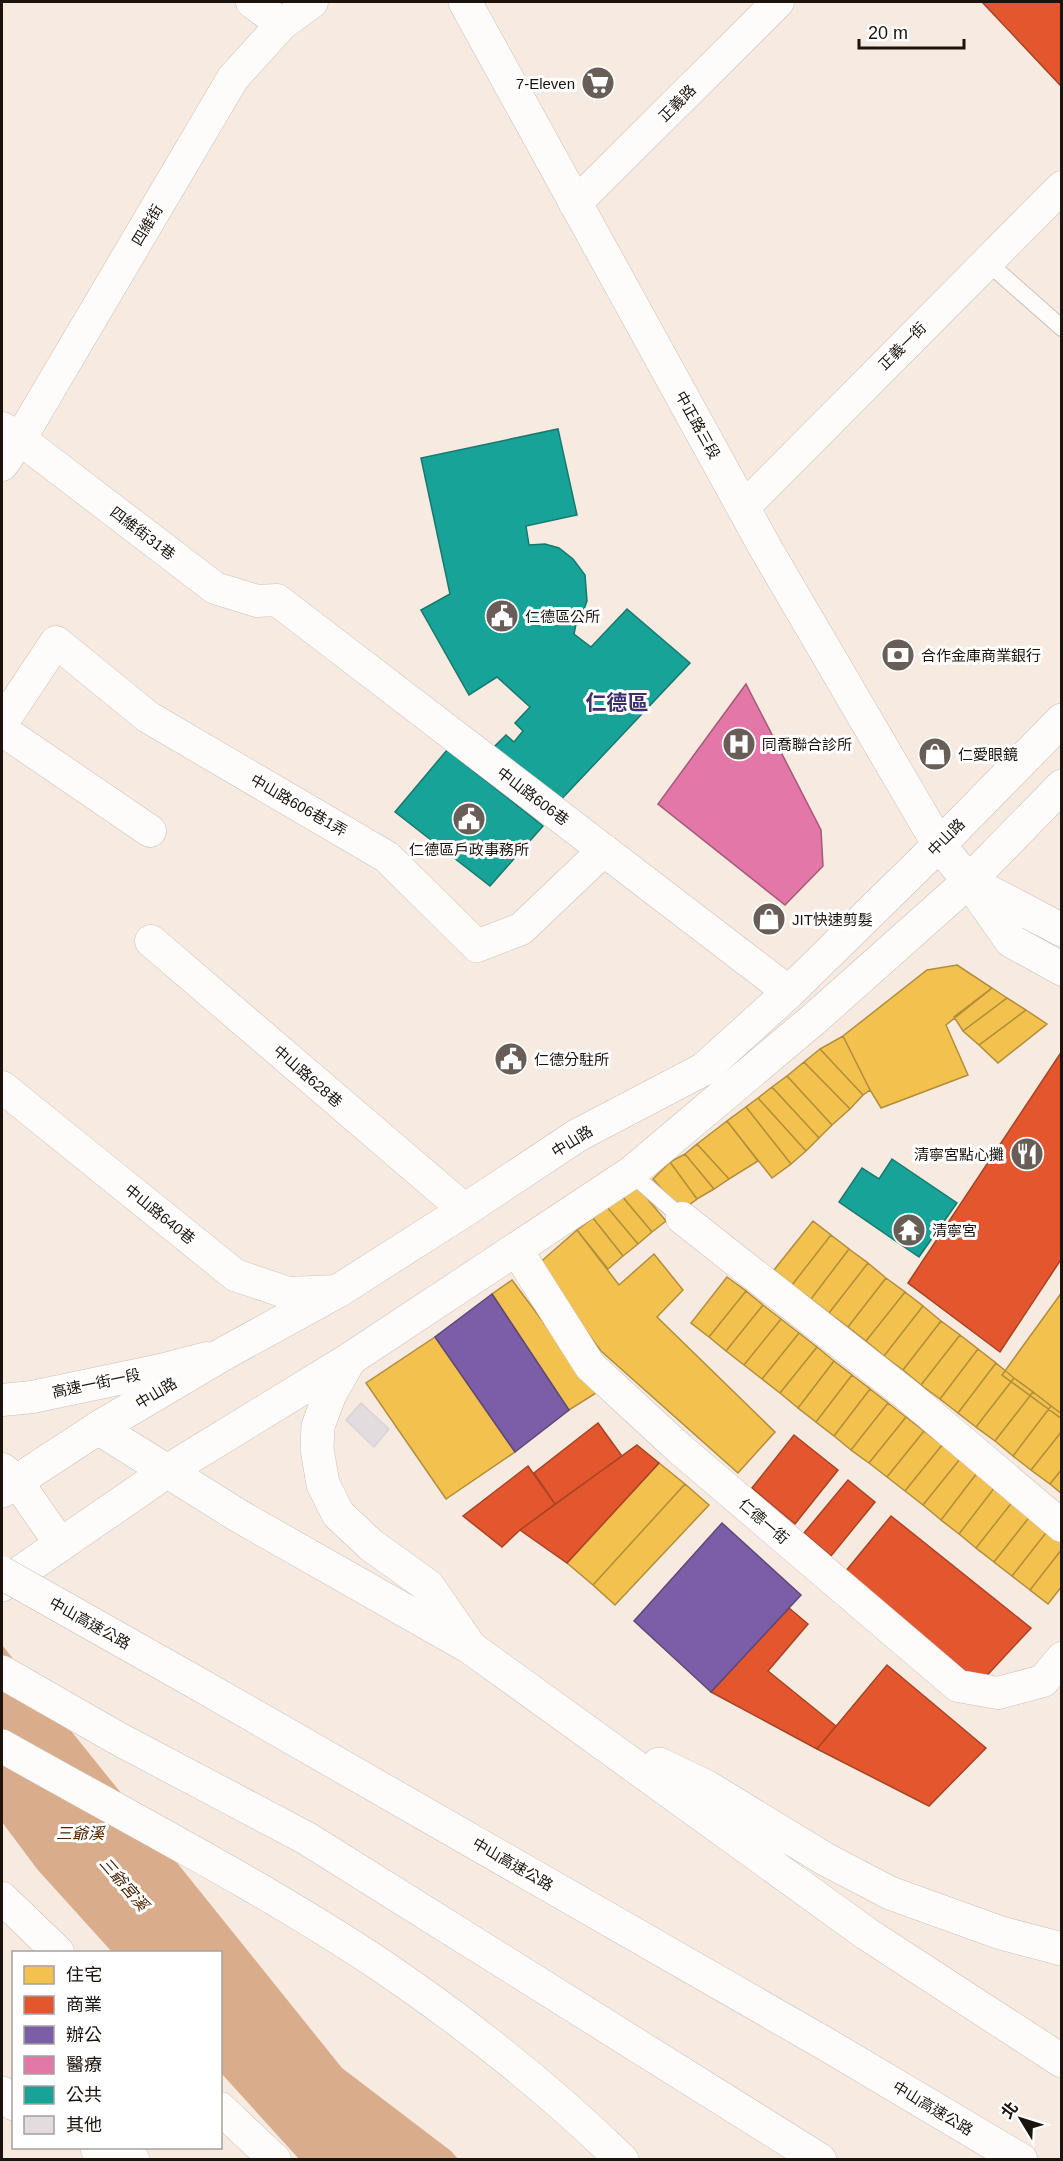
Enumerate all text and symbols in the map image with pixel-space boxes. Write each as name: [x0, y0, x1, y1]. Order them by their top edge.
scale bar: [859, 12, 964, 50]
text: 20 m: [868, 23, 908, 43]
supermarket icon: 7-Eleven: [580, 65, 616, 101]
place label: 7-Eleven: [516, 75, 575, 92]
street label: 正義路: [655, 81, 699, 125]
street label: 四維街: [128, 201, 166, 249]
street label: 正義一街: [875, 319, 929, 373]
street label: 中正路三段: [672, 388, 724, 462]
street label: 四維街31巷: [107, 503, 179, 563]
public building icon: 仁德區公所: [484, 598, 520, 634]
place label: 仁德區公所: [525, 608, 600, 625]
bank icon: 合作金庫商業銀行: [880, 637, 916, 673]
place label: 合作金庫商業銀行: [921, 647, 1041, 664]
district label: 仁德區: [586, 691, 649, 714]
hospital icon: 同喬聯合診所: [721, 726, 757, 762]
place label: 同喬聯合診所: [762, 736, 852, 753]
shop icon: 仁愛眼鏡: [917, 736, 953, 772]
place label: 仁愛眼鏡: [958, 746, 1018, 763]
street label: 中山路606巷: [494, 764, 572, 828]
street label: 中山路606巷1弄: [248, 771, 350, 839]
public building icon: 仁德區戶政事務所: [451, 801, 487, 837]
street label: 中山路: [924, 815, 968, 859]
place label: 仁德區戶政事務所: [409, 841, 529, 858]
shop icon: JIT快速剪髮: [751, 901, 787, 937]
place label: JIT快速剪髮: [792, 911, 873, 928]
public building icon: 仁德分駐所: [493, 1041, 529, 1077]
street label: 中山路628巷: [270, 1042, 346, 1110]
place label: 仁德分駐所: [534, 1051, 609, 1068]
street label: 中山路: [548, 1122, 596, 1160]
restaurant icon: 清寧宮點心攤: [1009, 1136, 1045, 1172]
place label: 清寧宮點心攤: [914, 1146, 1004, 1163]
street label: 中山路640巷: [122, 1181, 198, 1247]
temple icon: 清寧宮: [891, 1212, 927, 1248]
place label: 清寧宮: [932, 1222, 977, 1239]
street label: 高速一街一段: [50, 1365, 142, 1401]
street label: 中山路: [132, 1374, 180, 1412]
street label: 仁德一街: [736, 1495, 792, 1547]
street label: 中山高速公路: [47, 1594, 133, 1652]
water label: 三爺溪: [56, 1825, 106, 1842]
street label: 中山高速公路: [470, 1834, 556, 1894]
water label: 三爺宮溪: [97, 1854, 153, 1915]
legend: [12, 1951, 222, 2149]
text: 住宅: [66, 1965, 102, 1985]
text: 商業: [66, 1995, 102, 2015]
text: 辦公: [66, 2025, 102, 2045]
text: 醫療: [66, 2055, 102, 2075]
street label: 中山高速公路: [890, 2078, 976, 2138]
text: 公共: [66, 2085, 102, 2105]
north arrow: [991, 2089, 1051, 2149]
text: 北: [998, 2099, 1021, 2122]
text: 其他: [66, 2115, 102, 2135]

